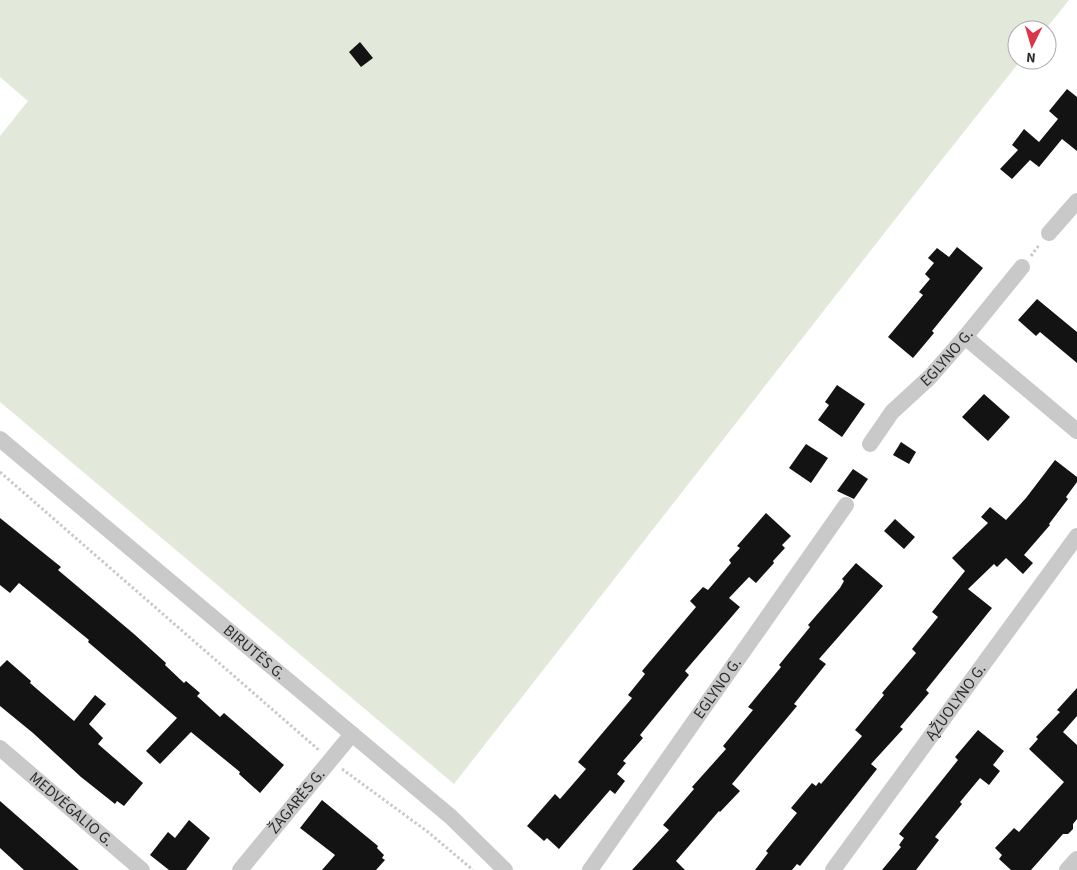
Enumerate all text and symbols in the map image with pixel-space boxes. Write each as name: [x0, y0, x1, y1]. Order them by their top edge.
north arrow: [1007, 20, 1057, 70]
text: N: [1025, 47, 1036, 67]
street label: EGLYNO G.: [915, 324, 978, 392]
street label: BIRUTĖS G.: [218, 620, 291, 685]
street label: EGLYNO G.: [688, 653, 747, 723]
street label: ĄŽUOLYNO G.: [920, 659, 991, 745]
street label: ŽAGARĖS G.: [263, 764, 330, 839]
street label: MEDVĖGALIO G.: [24, 767, 118, 852]

